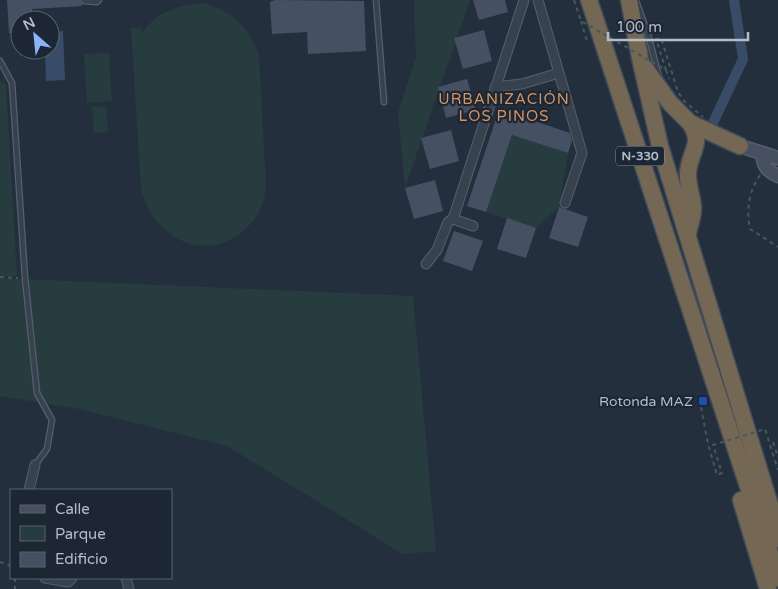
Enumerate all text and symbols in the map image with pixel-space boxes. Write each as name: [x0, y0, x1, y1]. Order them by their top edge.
north arrow: [10, 10, 60, 60]
scale bar: [608, 10, 748, 42]
text: N: [20, 14, 38, 34]
text: 100 m: [616, 18, 662, 36]
district label: URBANIZACIÓN LOS PINOS: [438, 90, 570, 125]
road number: N-330: [616, 146, 664, 166]
place label: Rotonda MAZ: [599, 393, 693, 410]
marker: Rotonda MAZ: [697, 395, 709, 407]
legend: [10, 489, 172, 579]
text: Calle: [55, 500, 90, 518]
text: Parque: [55, 525, 106, 543]
text: Edificio: [55, 550, 108, 568]

